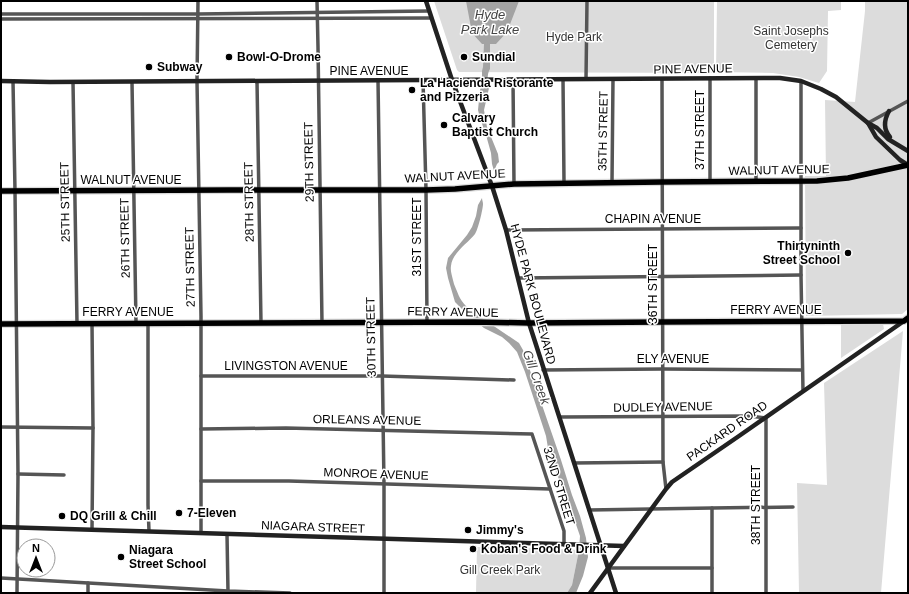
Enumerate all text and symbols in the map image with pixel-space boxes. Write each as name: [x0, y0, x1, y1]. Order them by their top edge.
water label: Hyde Park Lake: [461, 7, 519, 37]
park label: Saint Josephs Cemetery: [753, 24, 829, 52]
park label: Hyde Park: [546, 30, 603, 44]
place label: Bowl-O-Drome: [237, 50, 321, 64]
place label: Sundial: [472, 50, 515, 64]
marker: Bowl-O-Drome: [224, 52, 234, 62]
marker: Sundial: [459, 52, 469, 62]
place label: Subway: [157, 60, 203, 74]
street label: PINE AVENUE: [653, 61, 733, 77]
marker: Subway: [144, 62, 154, 72]
street label: PINE AVENUE: [329, 64, 409, 78]
place label: La Hacienda Ristorante and Pizzeria: [420, 76, 554, 104]
marker: La Hacienda Ristorante and Pizzeria: [407, 85, 417, 95]
street label: 37TH STREET: [693, 89, 707, 170]
street label: 35TH STREET: [595, 90, 611, 171]
place label: Calvary Baptist Church: [452, 111, 538, 139]
marker: Calvary Baptist Church: [439, 120, 449, 130]
street label: 29TH STREET: [301, 121, 317, 202]
street label: 25TH STREET: [57, 161, 73, 242]
street label: 28TH STREET: [241, 161, 257, 242]
street label: WALNUT AVENUE: [728, 162, 830, 178]
street label: WALNUT AVENUE: [404, 166, 506, 186]
street label: WALNUT AVENUE: [80, 173, 182, 187]
street label: 26TH STREET: [117, 197, 133, 278]
street label: 31ST STREET: [410, 197, 424, 277]
street label: CHAPIN AVENUE: [605, 212, 701, 226]
street label: HYDE PARK BOULEVARD: [507, 222, 559, 366]
street label: 27TH STREET: [182, 226, 198, 307]
place label: Thirtyninth Street School: [763, 239, 840, 267]
street label: 36TH STREET: [646, 243, 660, 324]
marker: Thirtyninth Street School: [843, 248, 853, 258]
street label: 30TH STREET: [363, 296, 379, 377]
street label: FERRY AVENUE: [730, 303, 822, 317]
street label: FERRY AVENUE: [407, 304, 499, 320]
street label: FERRY AVENUE: [82, 305, 174, 319]
water label: Gill Creek: [520, 348, 554, 408]
street label: ELY AVENUE: [637, 352, 709, 366]
street label: LIVINGSTON AVENUE: [224, 359, 348, 373]
street label: PACKARD ROAD: [684, 398, 770, 464]
street label: DUDLEY AVENUE: [613, 399, 713, 415]
street label: ORLEANS AVENUE: [313, 412, 421, 428]
street label: 32ND STREET: [540, 445, 578, 528]
street label: 38TH STREET: [749, 464, 763, 545]
street label: MONROE AVENUE: [323, 465, 429, 483]
place label: 7-Eleven: [187, 506, 236, 520]
marker: 7-Eleven: [174, 508, 184, 518]
place label: DQ Grill & Chill: [70, 509, 157, 523]
marker: DQ Grill & Chill: [57, 511, 67, 521]
street label: NIAGARA STREET: [261, 518, 366, 536]
place label: Jimmy's: [476, 523, 524, 537]
marker: Jimmy's: [463, 525, 473, 535]
north arrow: [16, 538, 56, 578]
text: N: [32, 542, 40, 554]
place label: Koban's Food & Drink: [481, 542, 607, 556]
place label: Niagara Street School: [129, 543, 206, 571]
marker: Koban's Food & Drink: [468, 544, 478, 554]
marker: Niagara Street School: [116, 552, 126, 562]
park label: Gill Creek Park: [460, 563, 541, 577]

